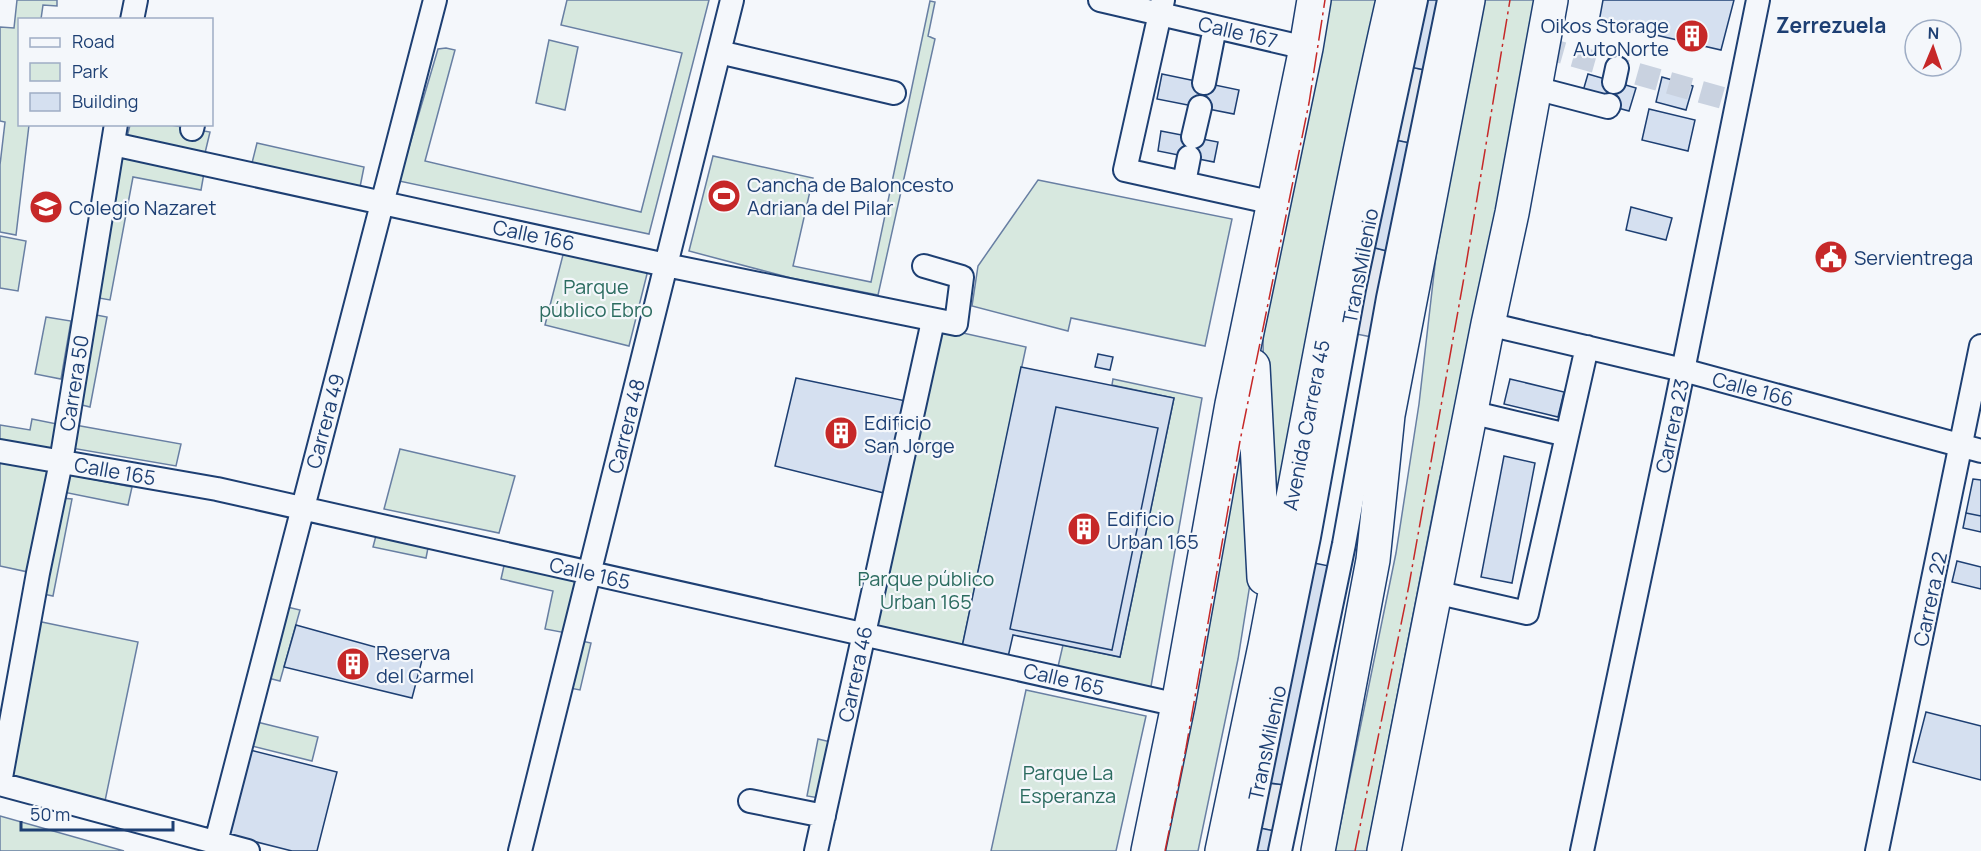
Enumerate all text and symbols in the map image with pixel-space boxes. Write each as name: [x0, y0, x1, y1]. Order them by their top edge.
street label: Calle 167: [1196, 10, 1280, 54]
district label: Zerrezuela: [1776, 11, 1886, 39]
place label: Oikos Storage AutoNorte: [1541, 12, 1669, 62]
legend: [18, 18, 213, 126]
building icon: Oikos Storage AutoNorte: [1674, 18, 1710, 54]
north arrow: [1903, 18, 1963, 78]
text: N: [1927, 22, 1940, 44]
text: Road: [72, 29, 115, 53]
text: Park: [72, 59, 109, 83]
text: Building: [72, 89, 138, 113]
place label: Cancha de Baloncesto Adriana del Pilar: [747, 171, 954, 221]
sports icon: Cancha de Baloncesto Adriana del Pilar: [706, 178, 742, 214]
school or university icon: Colegio Nazaret: [28, 189, 64, 225]
place label: Colegio Nazaret: [69, 194, 216, 221]
street label: TransMilenio: [1336, 206, 1384, 326]
street label: Calle 166: [491, 213, 577, 257]
public building icon: Servientrega: [1813, 239, 1849, 275]
place label: Servientrega: [1854, 244, 1973, 271]
park label: Parque público Ebro: [539, 273, 653, 323]
street label: Carrera 50: [53, 333, 95, 433]
street label: Avenida Carrera 45: [1276, 337, 1336, 513]
street label: Calle 166: [1709, 365, 1797, 413]
street label: Carrera 49: [299, 371, 351, 471]
street label: Carrera 48: [601, 376, 651, 476]
street label: Carrera 23: [1649, 376, 1695, 476]
place label: Edificio San Jorge: [864, 409, 955, 459]
building icon: Edificio San Jorge: [823, 415, 859, 451]
street label: Calle 165: [72, 451, 158, 491]
place label: Edificio Urban 165: [1107, 505, 1199, 555]
building icon: Edificio Urban 165: [1066, 511, 1102, 547]
street label: Carrera 22: [1907, 549, 1953, 649]
street label: Calle 165: [547, 551, 633, 595]
park label: Parque público Urban 165: [858, 565, 995, 615]
street label: Carrera 46: [832, 624, 878, 724]
place label: Reserva del Carmel: [376, 639, 474, 689]
building icon: Reserva del Carmel: [335, 646, 371, 682]
street label: Calle 165: [1021, 657, 1107, 701]
street label: TransMilenio: [1242, 683, 1292, 803]
park label: Parque La Esperanza: [1020, 759, 1116, 809]
scale bar: [21, 794, 172, 832]
text: 50 m: [30, 802, 70, 826]

